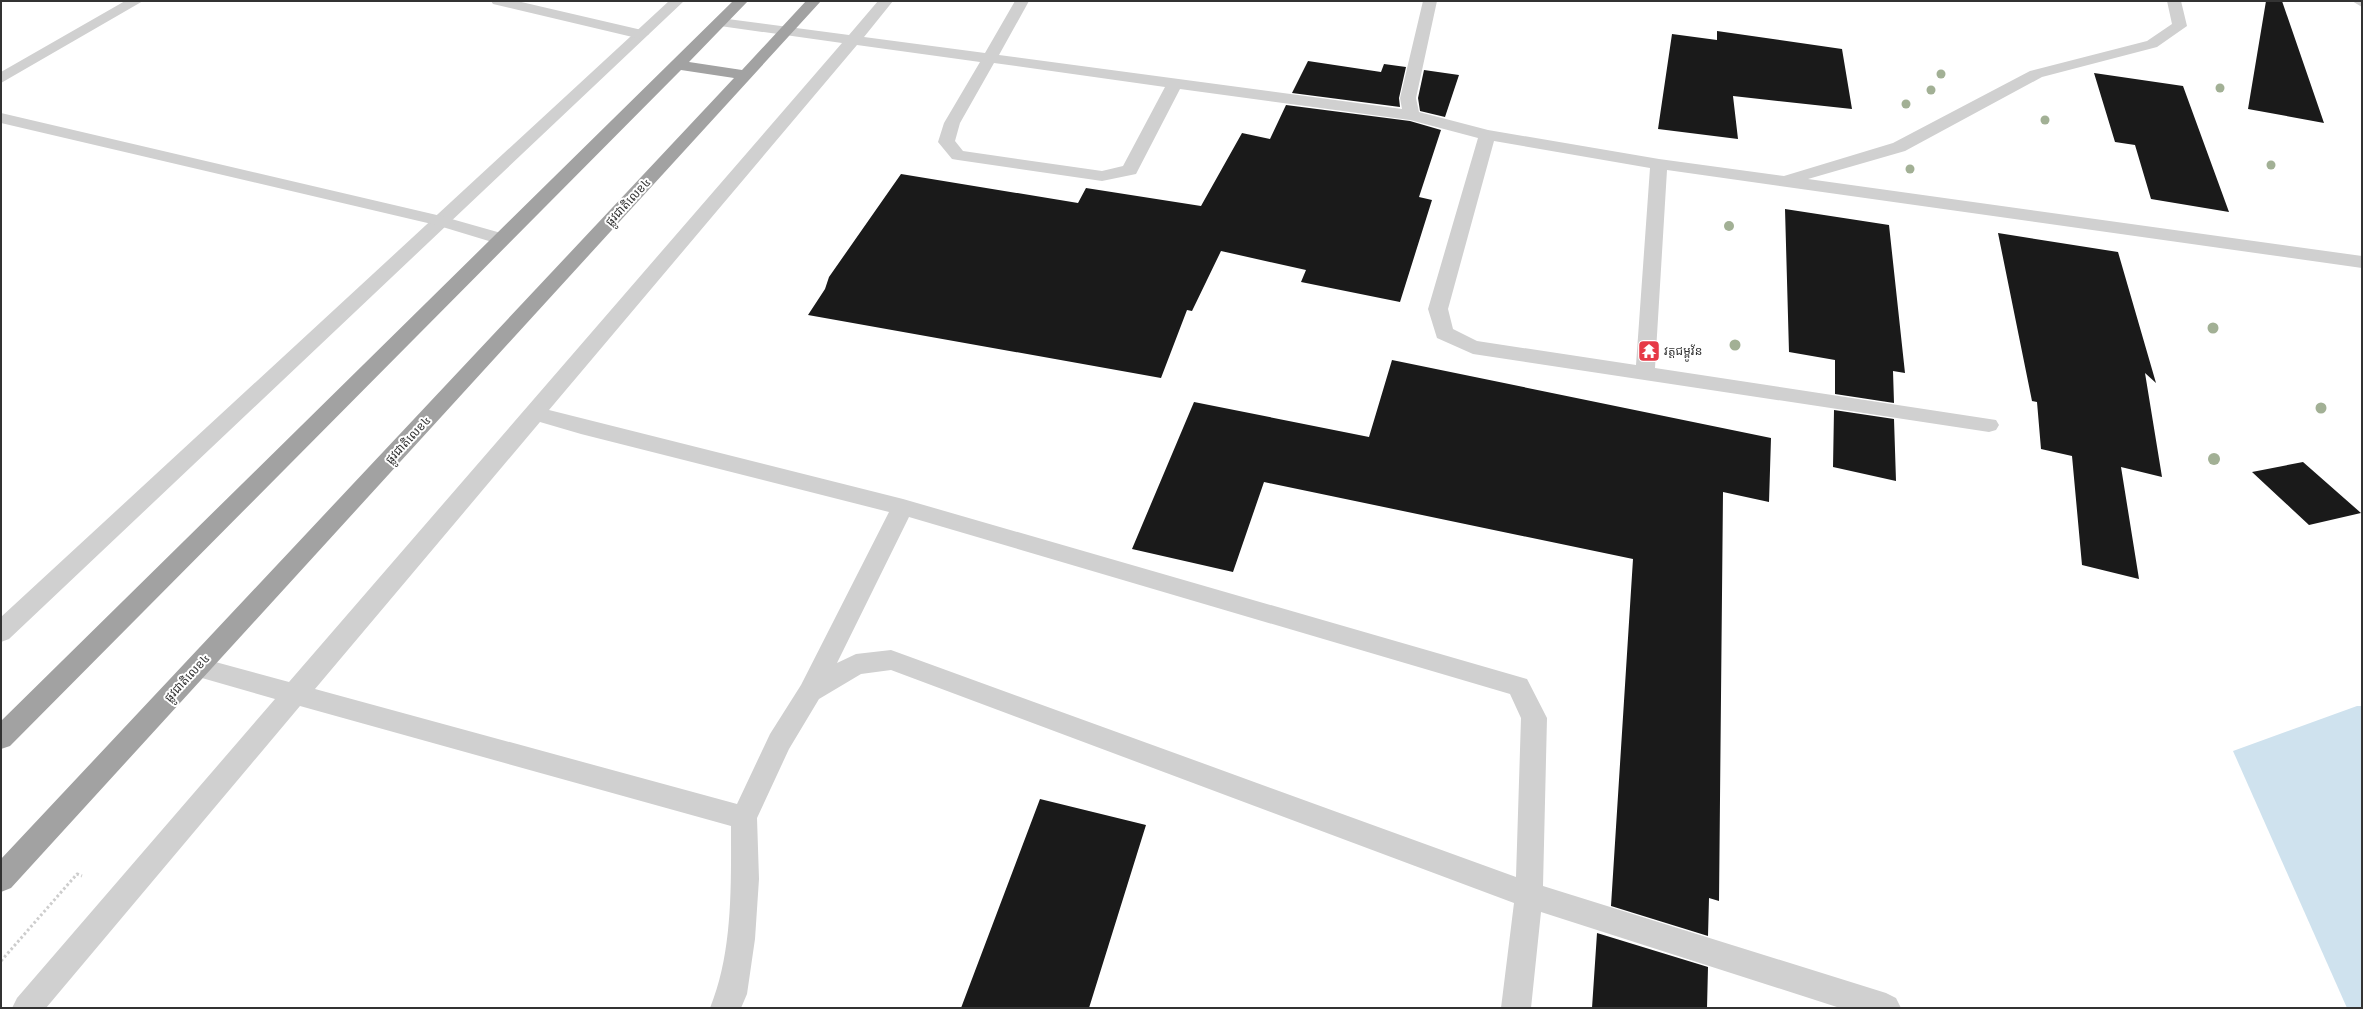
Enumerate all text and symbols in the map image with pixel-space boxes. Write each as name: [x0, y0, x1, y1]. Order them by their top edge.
street label: ផ្លូវជាតិលេខ៤: [602, 175, 656, 231]
temple icon: វត្តជម្ពូវ័ន: [1636, 338, 1662, 364]
place label: វត្តជម្ពូវ័ន: [1664, 344, 1702, 362]
street label: ផ្លូវជាតិលេខ៤: [382, 413, 436, 469]
street label: ផ្លូវជាតិលេខ៤: [161, 651, 215, 707]

